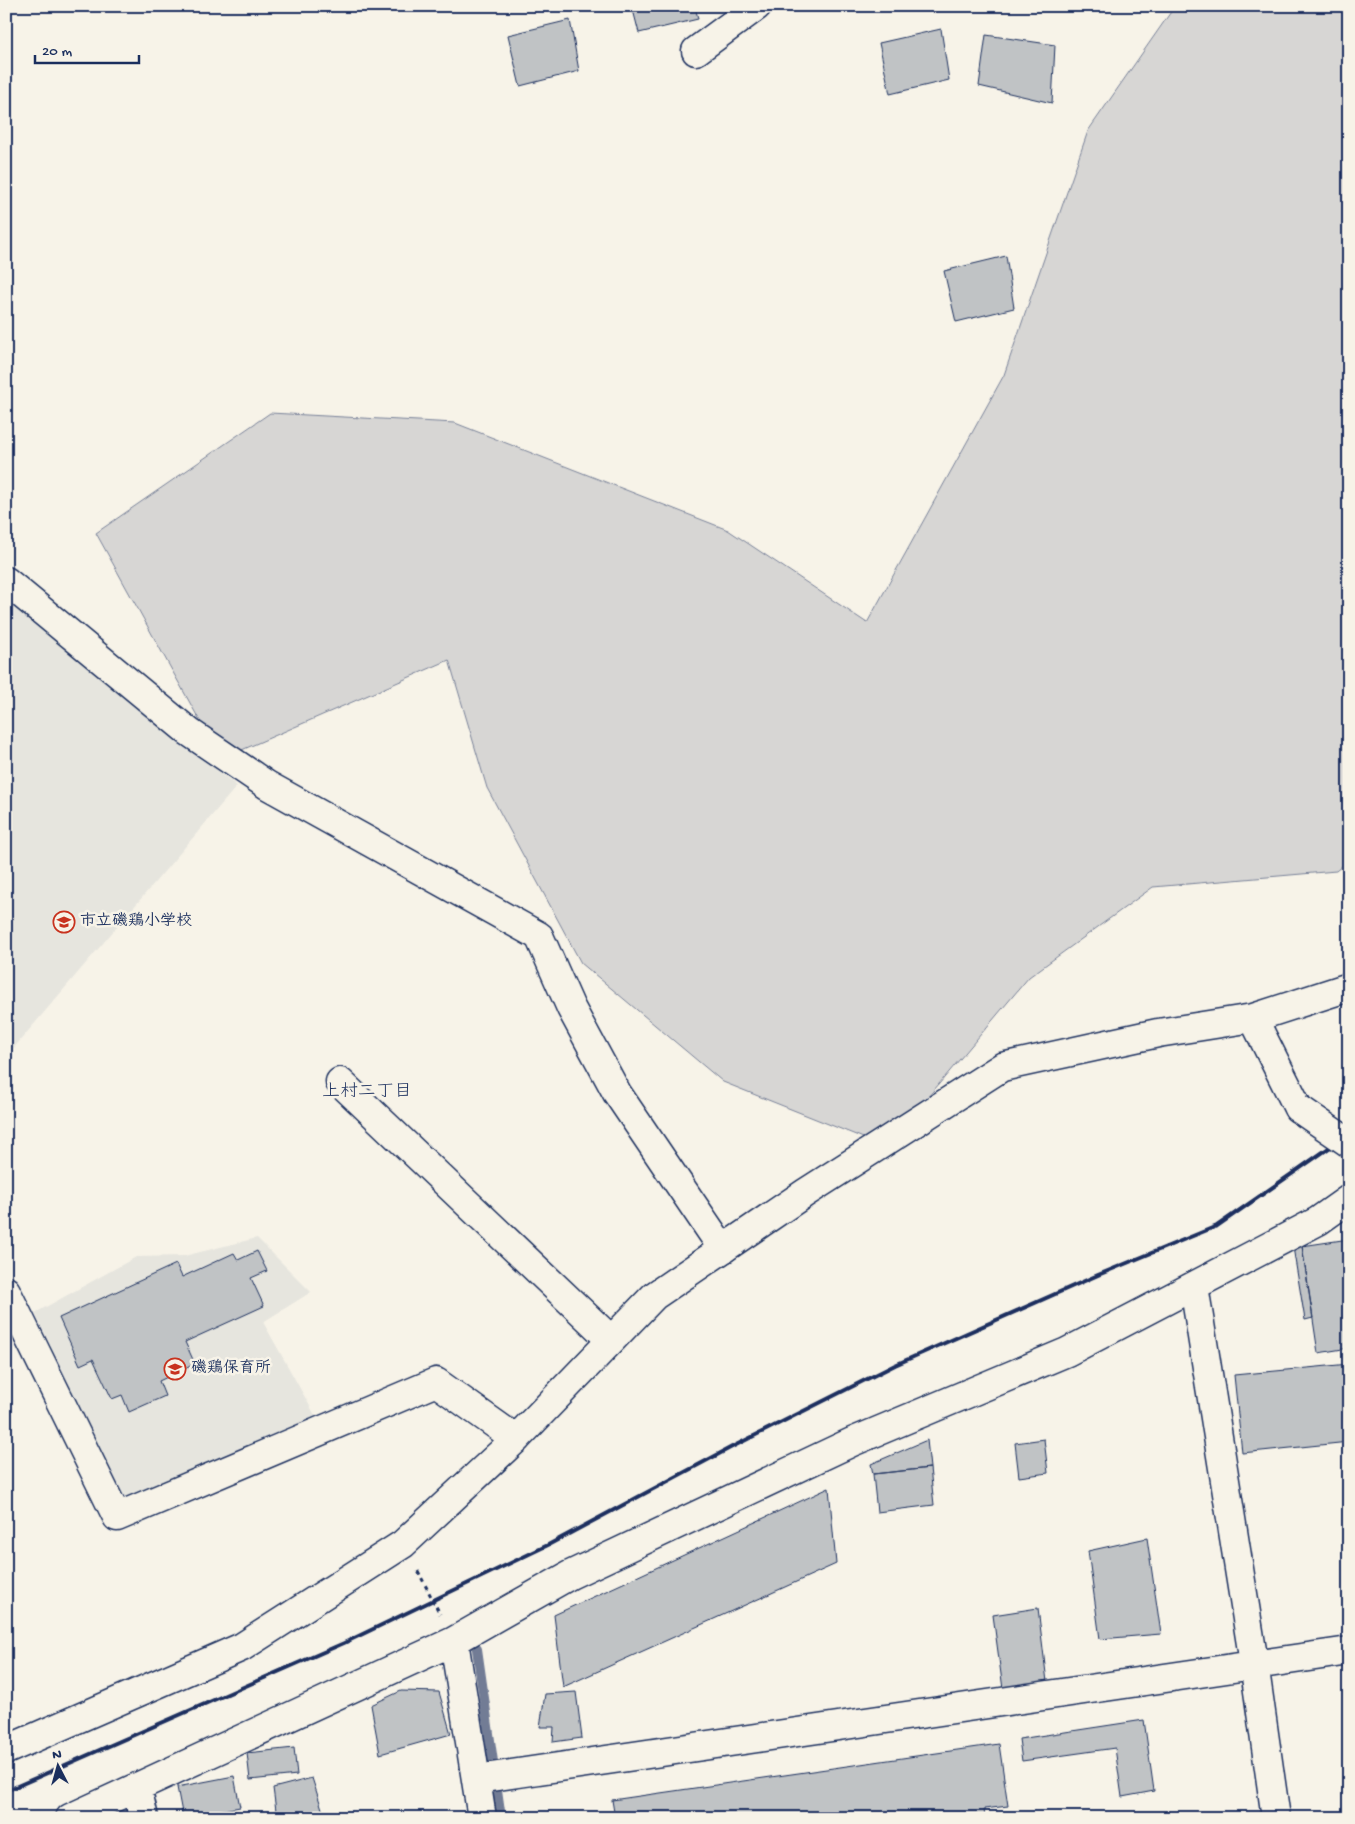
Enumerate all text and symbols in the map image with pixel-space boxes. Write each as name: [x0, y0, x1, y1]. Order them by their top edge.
scale bar: [35, 32, 139, 64]
text: 20 m: [42, 43, 72, 61]
school or university icon: 市立磯鶏小学校: [52, 910, 76, 934]
place label: 市立磯鶏小学校: [80, 911, 192, 932]
district label: 上村二丁目: [322, 1082, 412, 1103]
school or university icon: 磯鶏保育所: [163, 1357, 187, 1381]
place label: 磯鶏保育所: [191, 1358, 271, 1379]
north arrow: [32, 1742, 82, 1792]
text: N: [51, 1747, 62, 1764]

